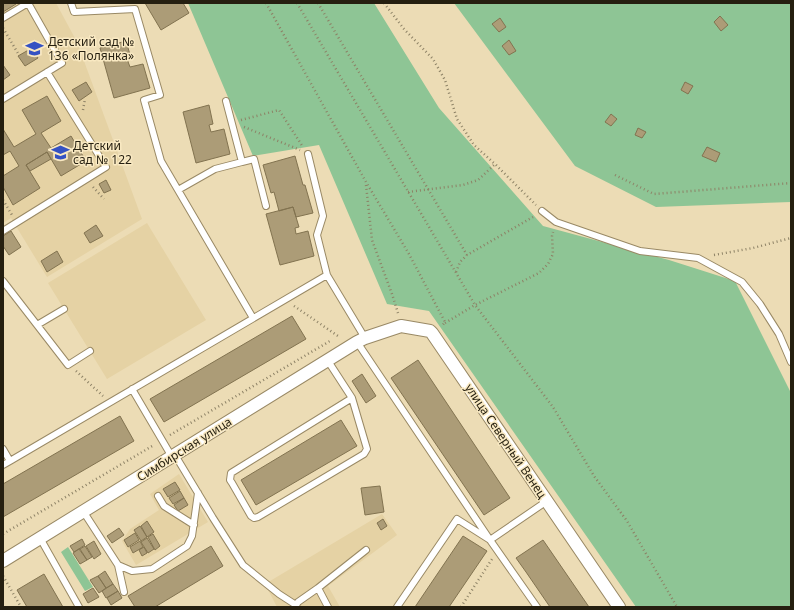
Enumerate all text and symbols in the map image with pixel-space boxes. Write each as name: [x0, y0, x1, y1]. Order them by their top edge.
place label: Детский сад № 136 «Полянка»: [48, 33, 134, 64]
school or university icon: Детский сад № 136 «Полянка»: [25, 38, 45, 58]
place label: Детский сад № 122: [73, 137, 132, 168]
school or university icon: Детский сад № 122: [50, 142, 70, 162]
street label: улица Северный Венец: [461, 380, 551, 502]
street label: Симбирская улица: [133, 413, 235, 485]

